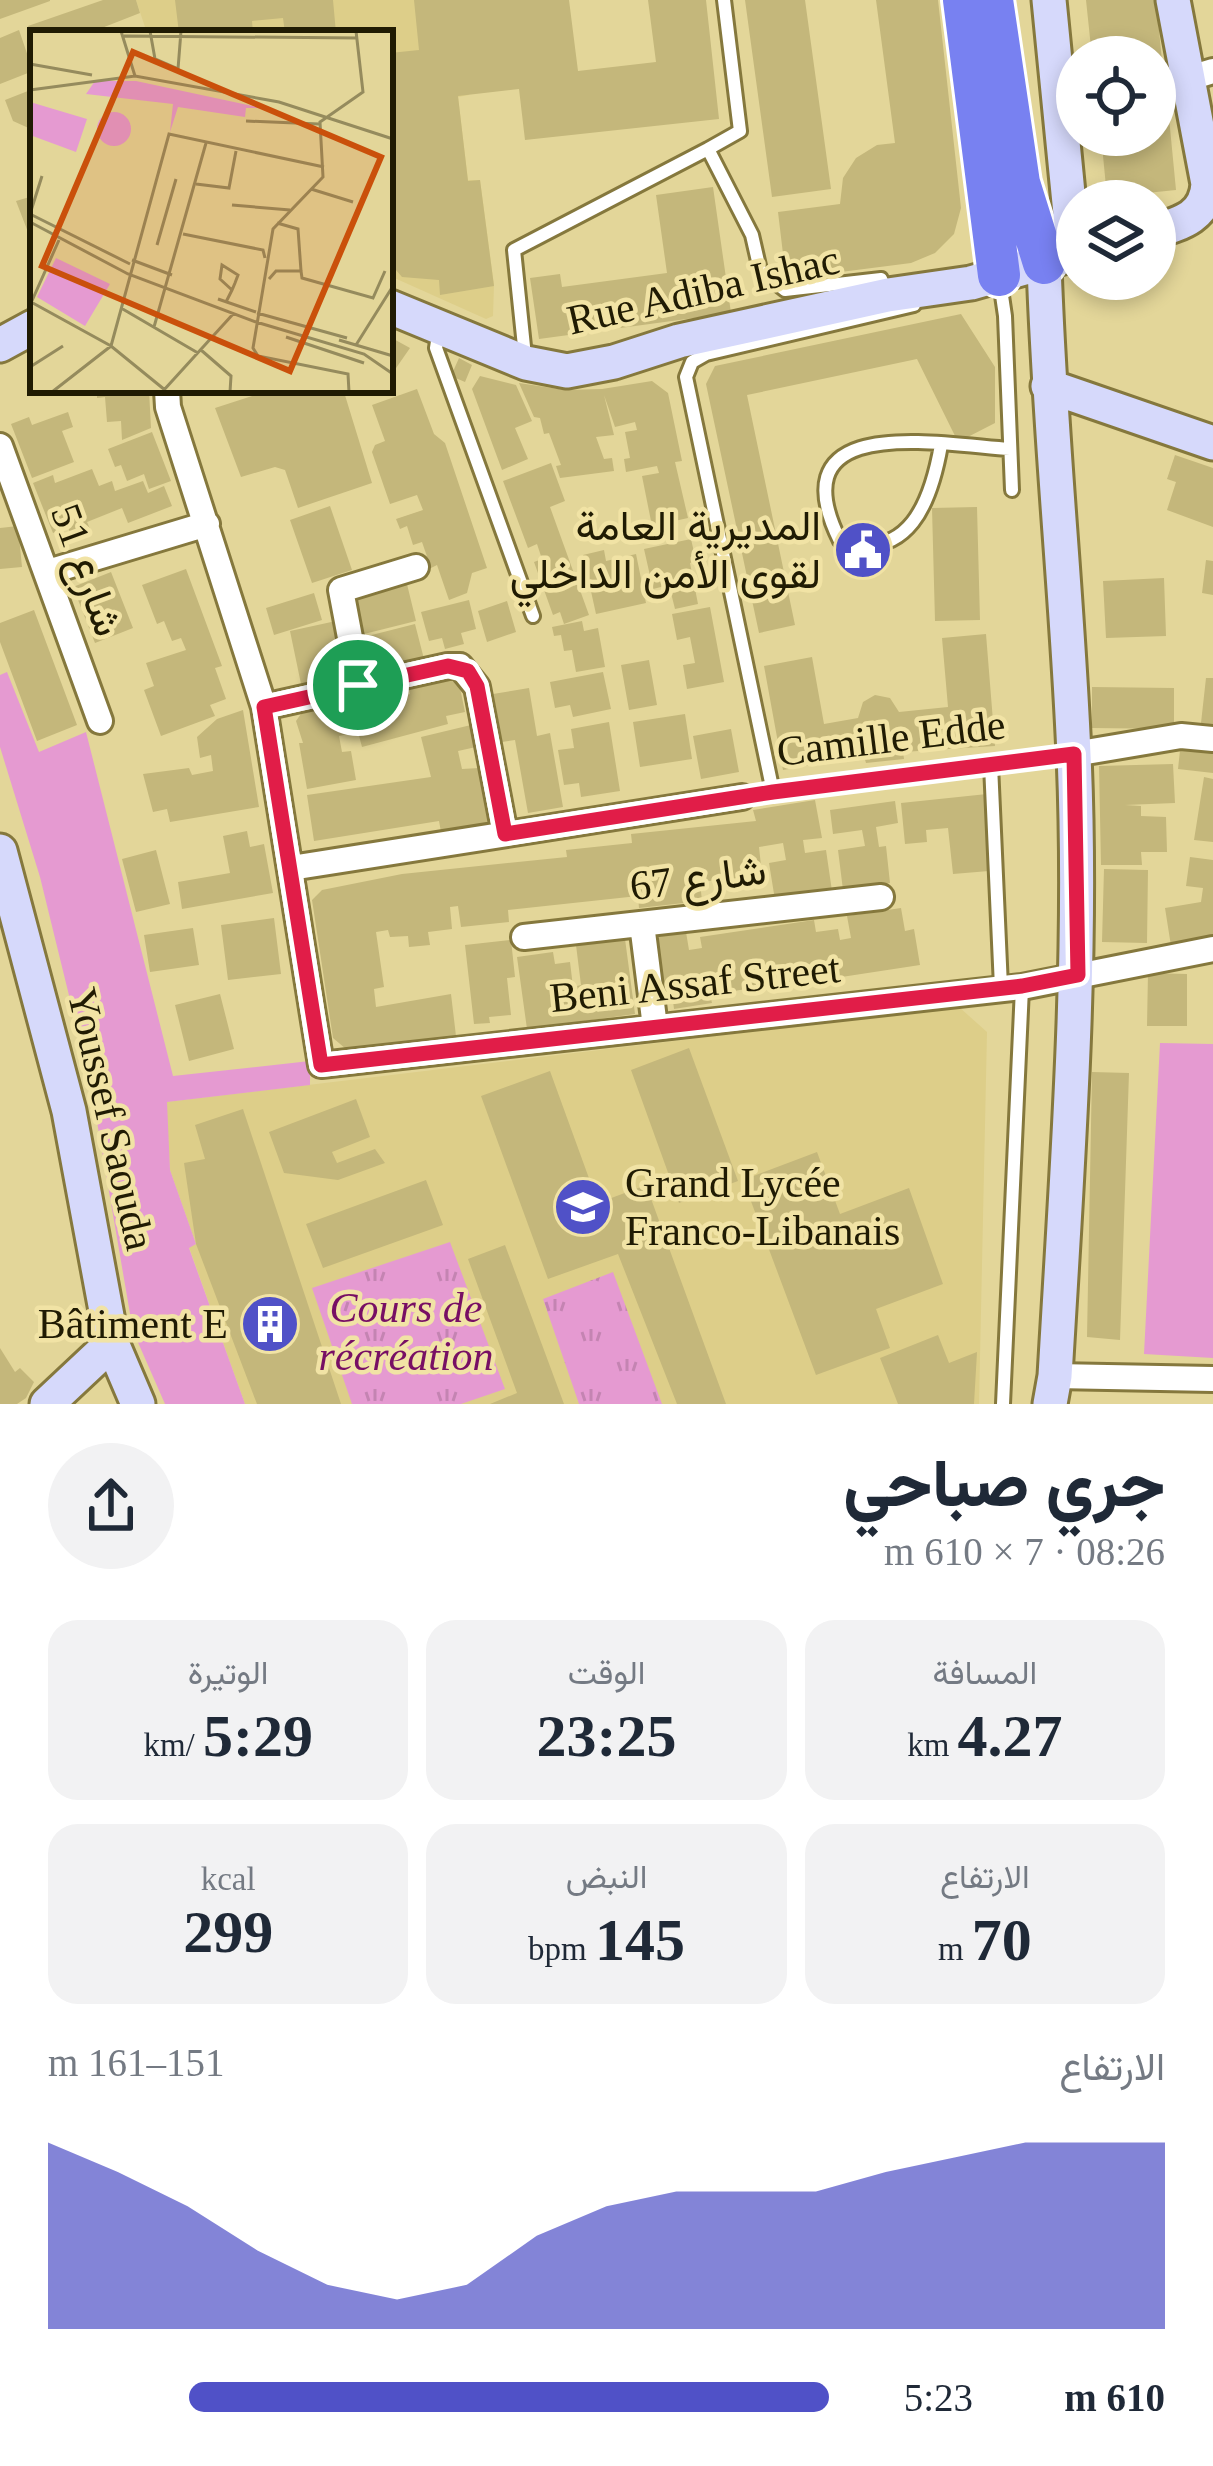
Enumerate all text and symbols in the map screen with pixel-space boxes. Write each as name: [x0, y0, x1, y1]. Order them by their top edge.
inset map: [30, 30, 393, 393]
map controls: [1056, 36, 1176, 300]
button: locate: [1056, 36, 1176, 156]
button: layers: [1056, 180, 1176, 300]
street label: Rue Adiba Ishac: [563, 236, 843, 344]
street label: شارع 51: [37, 498, 132, 644]
place label: المديرية العامة لقوى الأمن الداخلي: [510, 503, 821, 608]
public building icon: المديرية العامة لقوى الأمن الداخلي: [832, 519, 894, 581]
pin: [307, 634, 409, 736]
icon: arrive: [325, 652, 391, 718]
street label: Camille Edde: [774, 701, 1008, 775]
street label: شارع 67: [627, 847, 769, 914]
street label: Beni Assaf Street: [548, 945, 843, 1021]
street label: Youssef Saouda: [58, 983, 164, 1255]
place label: Grand Lycée Franco-Libanais: [625, 1160, 900, 1254]
school or university icon: Grand Lycée Franco-Libanais: [552, 1176, 614, 1238]
park label: Cours de récréation: [319, 1285, 493, 1379]
building icon: Bâtiment E: [239, 1293, 301, 1355]
place label: Bâtiment E: [38, 1301, 228, 1347]
button: share: [48, 1443, 174, 1569]
text: جري صباحي: [843, 1447, 1165, 1520]
text: 08:26 · 7 × 610 m: [884, 1530, 1165, 1573]
text: الوتيرة: [188, 1655, 268, 1691]
text: الوقت: [568, 1655, 645, 1691]
text: المسافة: [932, 1655, 1037, 1691]
text: 5:29: [203, 1703, 313, 1769]
text: 23:25: [537, 1703, 677, 1769]
text: 4.27: [958, 1703, 1063, 1769]
text: /km: [143, 1727, 203, 1763]
text: km: [907, 1727, 958, 1763]
text: النبض: [566, 1859, 647, 1895]
text: الارتفاع: [940, 1859, 1030, 1895]
text: kcal: [201, 1861, 256, 1897]
text: 299: [183, 1899, 273, 1965]
text: 145: [595, 1907, 685, 1973]
text: 70: [972, 1907, 1032, 1973]
text: bpm: [528, 1931, 595, 1967]
text: m: [938, 1931, 972, 1967]
text: 151–161 m: [48, 2041, 225, 2084]
text: الارتفاع: [1059, 2045, 1165, 2088]
text: 5:23: [904, 2376, 973, 2419]
text: 610 m: [1064, 2376, 1165, 2419]

